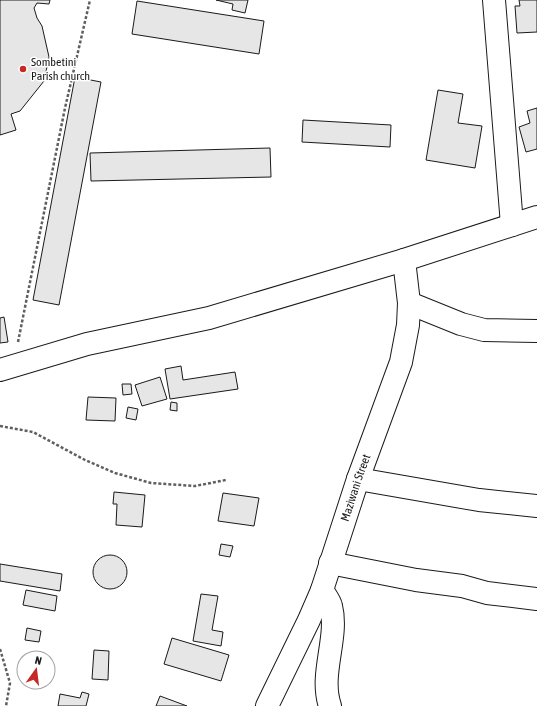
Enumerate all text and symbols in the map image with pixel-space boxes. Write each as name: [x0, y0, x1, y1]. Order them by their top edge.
place label: Sombetini Parish church: [31, 55, 90, 83]
marker: Sombetini Parish church: [18, 64, 28, 74]
street label: Maziwani Street: [338, 452, 374, 523]
north arrow: [16, 650, 56, 690]
text: N: [34, 654, 43, 667]

